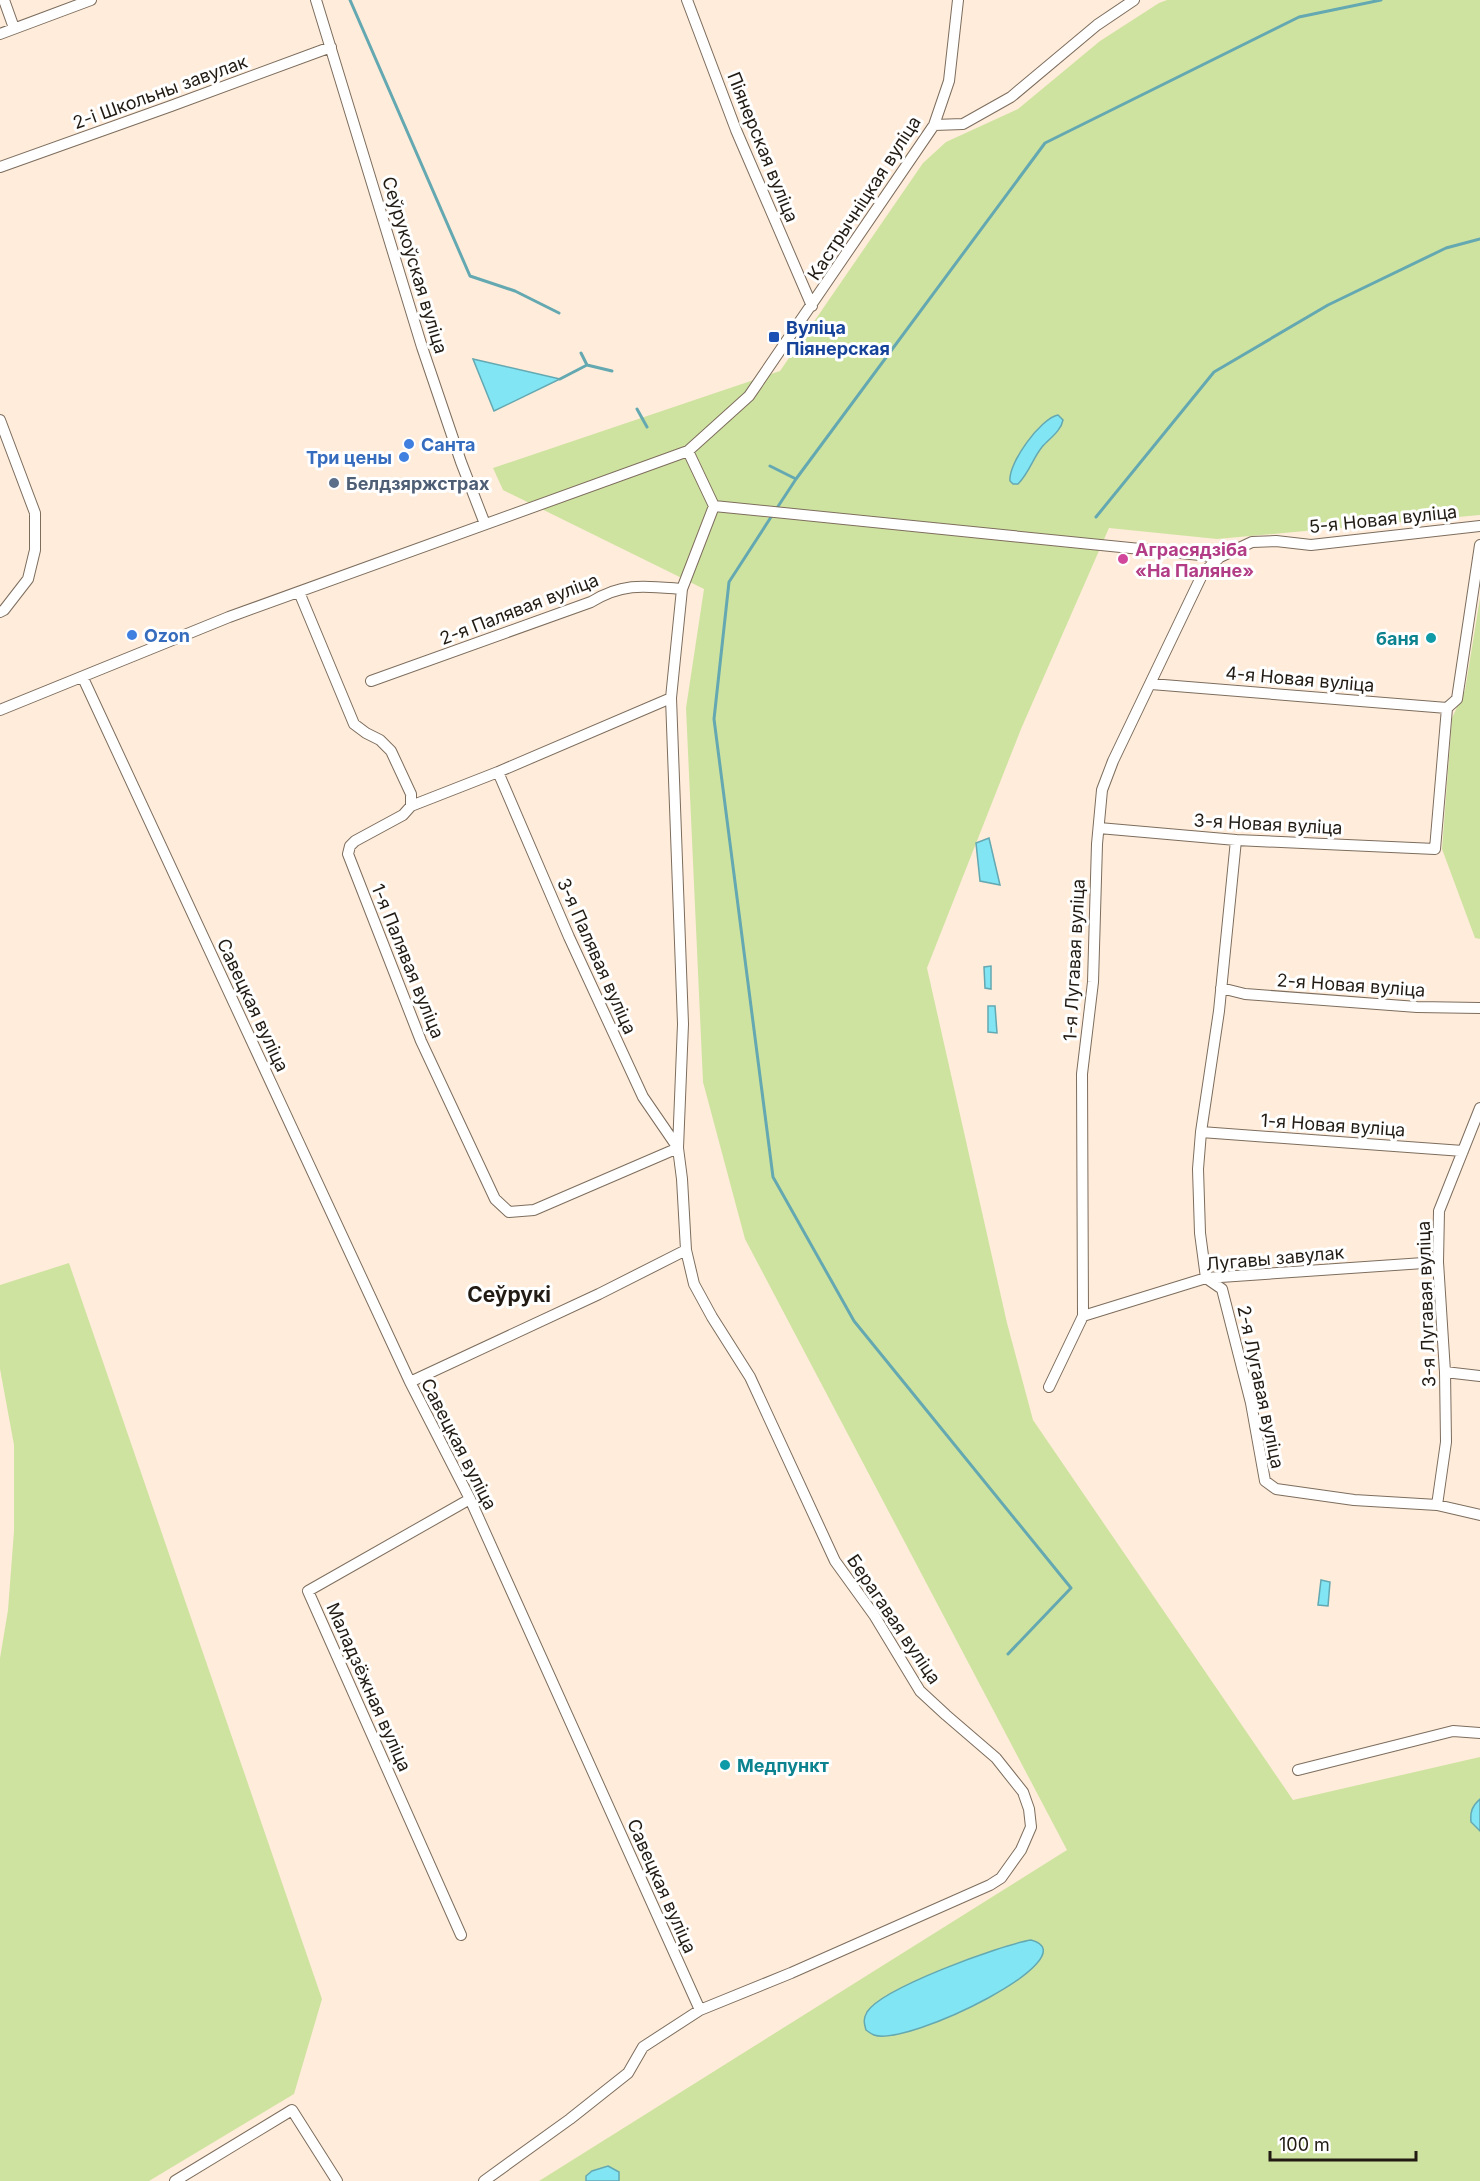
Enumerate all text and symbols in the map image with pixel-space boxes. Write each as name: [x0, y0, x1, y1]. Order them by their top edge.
street label: 2-і Школьны завулак: [70, 51, 250, 133]
street label: Піянерская вуліца: [723, 69, 803, 225]
street label: Кастрычніцкая вуліца: [803, 112, 925, 284]
street label: Сеўрукоўская вуліца: [378, 174, 452, 356]
place label: Вуліца Піянерская: [786, 317, 890, 359]
marker: Вуліца Піянерская: [767, 330, 781, 344]
place label: Санта: [421, 434, 475, 455]
marker: Санта: [402, 437, 416, 451]
place label: Три цены: [306, 447, 392, 468]
marker: Три цены: [397, 450, 411, 464]
place label: Белдзяржстрах: [346, 473, 490, 494]
marker: Белдзяржстрах: [327, 476, 341, 490]
street label: 5-я Новая вуліца: [1308, 501, 1458, 537]
place label: Аграсядзіба «На Паляне»: [1135, 539, 1254, 581]
marker: Аграсядзіба «На Паляне»: [1116, 552, 1130, 566]
street label: 2-я Палявая вуліца: [437, 569, 601, 649]
place label: Ozon: [144, 625, 190, 646]
marker: Ozon: [125, 628, 139, 642]
place label: баня: [1376, 628, 1419, 649]
marker: баня: [1424, 631, 1438, 645]
street label: 4-я Новая вуліца: [1225, 662, 1375, 696]
street label: 3-я Новая вуліца: [1193, 810, 1343, 838]
street label: 3-я Палявая вуліца: [553, 875, 641, 1037]
street label: 1-я Лугавая вуліца: [1059, 878, 1089, 1042]
street label: 1-я Палявая вуліца: [367, 881, 449, 1041]
street label: Савецкая вуліца: [213, 935, 293, 1075]
street label: 2-я Новая вуліца: [1276, 969, 1426, 1001]
street label: 1-я Новая вуліца: [1260, 1109, 1406, 1141]
street label: 3-я Лугавая вуліца: [1413, 1220, 1439, 1388]
street label: Лугавы завулак: [1205, 1241, 1345, 1275]
district label: Сеўрукі: [467, 1282, 551, 1307]
street label: 2-я Лугавая вуліца: [1233, 1303, 1289, 1471]
street label: Савецкая вуліца: [417, 1375, 501, 1513]
street label: Берагавая вуліца: [843, 1550, 945, 1688]
street label: Маладзёжная вуліца: [322, 1599, 416, 1775]
place label: Медпункт: [737, 1755, 829, 1776]
marker: Медпункт: [718, 1758, 732, 1772]
street label: Савецкая вуліца: [623, 1816, 701, 1956]
scale bar: [1270, 2124, 1416, 2162]
text: 100 m: [1279, 2134, 1330, 2155]

